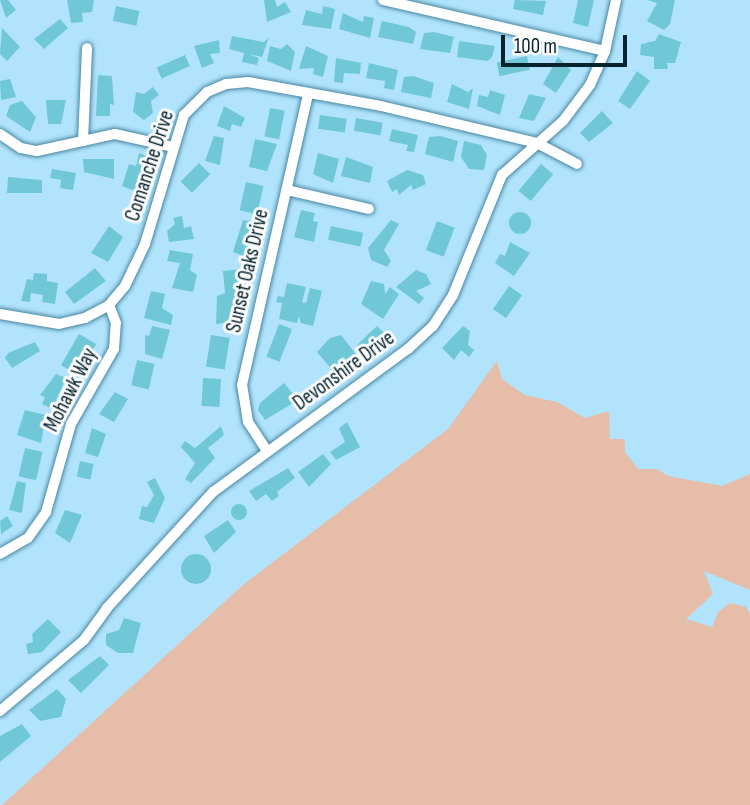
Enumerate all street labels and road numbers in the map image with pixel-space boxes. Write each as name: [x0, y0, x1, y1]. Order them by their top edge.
street label: Comanche Drive: [120, 107, 180, 225]
street label: Sunset Oaks Drive: [222, 207, 274, 335]
street label: Devonshire Drive: [289, 326, 399, 416]
street label: Mohawk Way: [39, 344, 103, 436]

